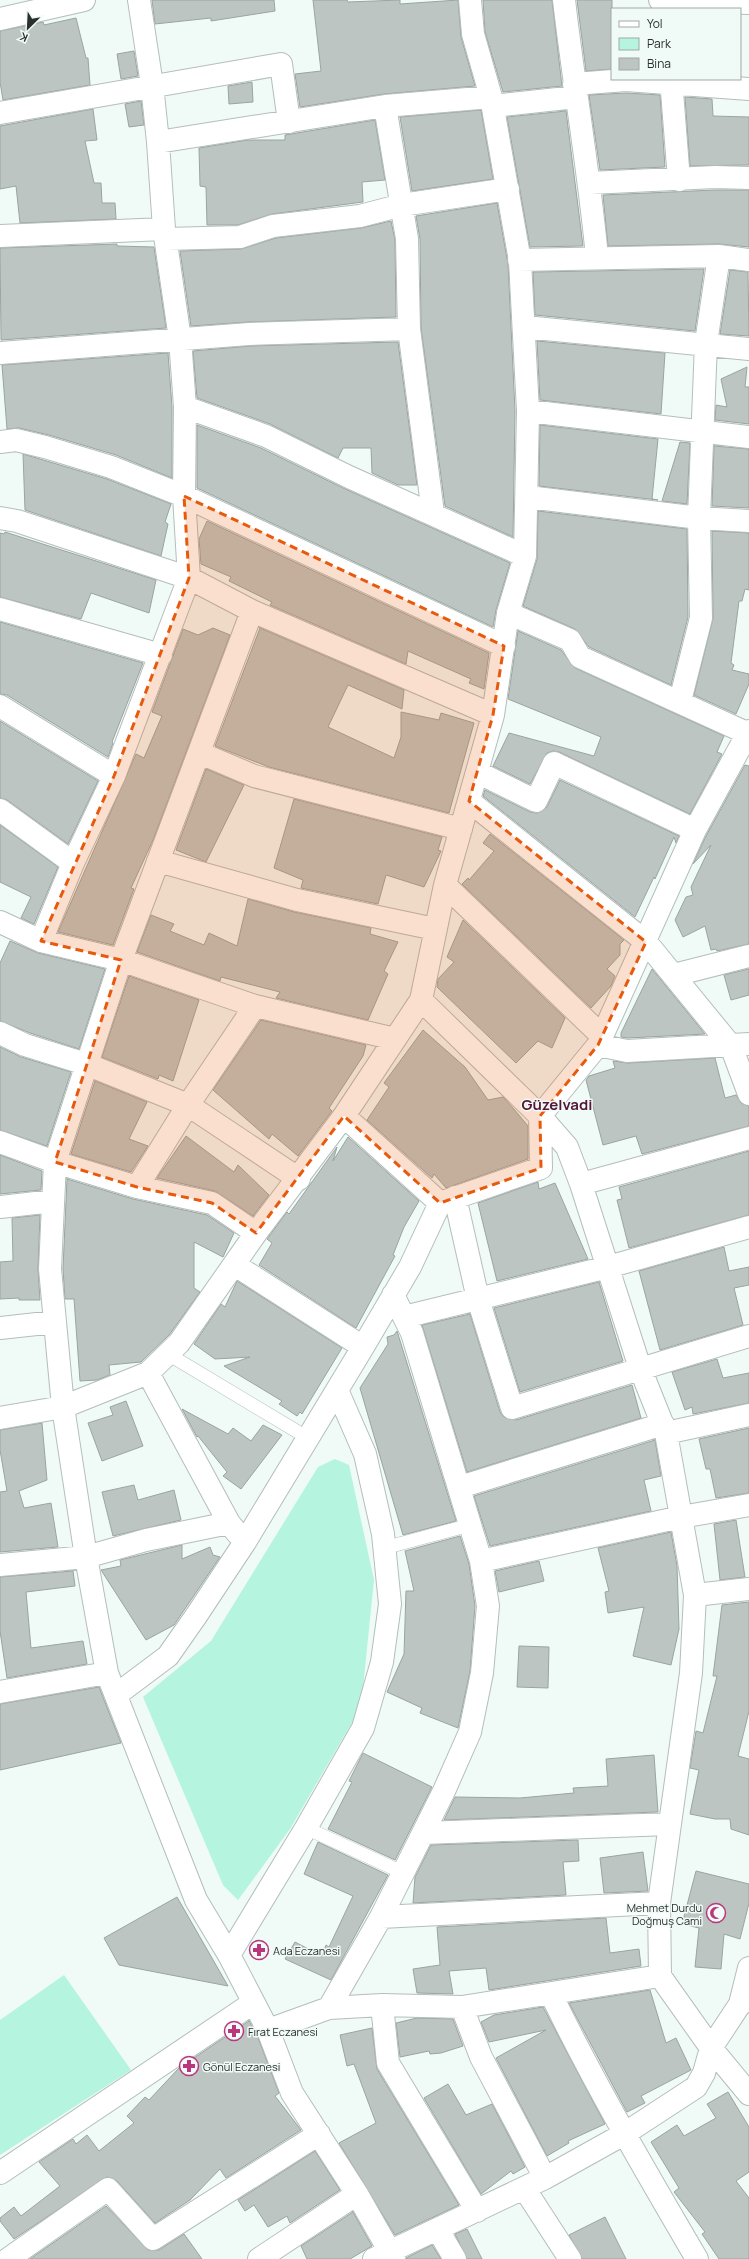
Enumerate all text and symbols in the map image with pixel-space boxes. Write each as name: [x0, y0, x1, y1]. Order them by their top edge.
north arrow: [8, 8, 48, 48]
legend: [611, 8, 741, 80]
text: Yol: [647, 15, 663, 32]
text: K: [17, 29, 30, 46]
text: Park: [647, 35, 672, 52]
text: Bina: [647, 55, 671, 72]
district label: Güzelvadi: [522, 1094, 592, 1115]
place label: Mehmet Durdu Doğmuş Cami: [627, 1900, 702, 1928]
mosque icon: Mehmet Durdu Doğmuş Cami: [705, 1902, 727, 1924]
pharmacy icon: Ada Eczanesi: [248, 1939, 270, 1961]
place label: Ada Eczanesi: [273, 1943, 340, 1958]
pharmacy icon: Fırat Eczanesi: [223, 2020, 245, 2042]
place label: Fırat Eczanesi: [248, 2024, 318, 2039]
pharmacy icon: Gönül Eczanesi: [178, 2055, 200, 2077]
place label: Gönül Eczanesi: [203, 2059, 280, 2074]

